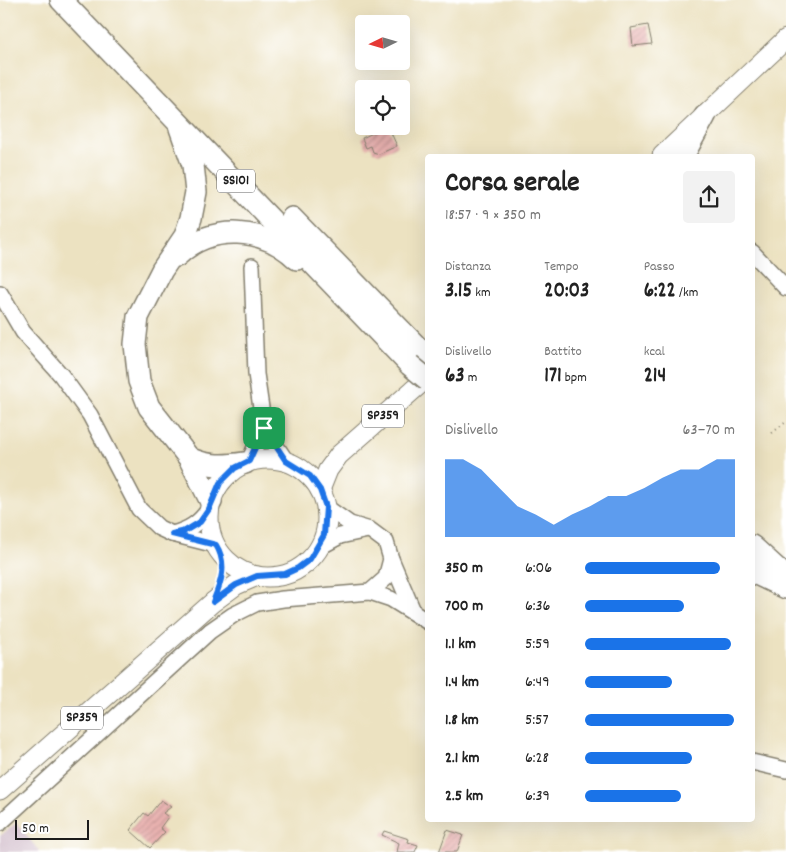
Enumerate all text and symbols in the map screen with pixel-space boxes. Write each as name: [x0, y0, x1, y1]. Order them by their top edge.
north arrow: [355, 15, 410, 70]
map controls: [355, 15, 410, 135]
button: locate: [355, 80, 410, 135]
text: Corsa serale: [445, 165, 580, 205]
road number: SS101: [217, 170, 255, 192]
button: share: [683, 171, 735, 223]
text: 18:57 · 9 × 350 m: [445, 204, 541, 227]
text: Distanza: [445, 257, 491, 277]
text: Tempo: [544, 257, 578, 277]
text: Passo: [644, 257, 675, 277]
text: 3.15: [445, 277, 472, 307]
text: 20:03: [544, 277, 589, 307]
text: 6:22: [644, 277, 676, 307]
text: km: [472, 283, 491, 303]
text: /km: [676, 283, 698, 303]
text: Dislivello: [445, 342, 491, 362]
text: Battito: [544, 342, 582, 362]
text: kcal: [644, 342, 665, 362]
text: 63: [445, 362, 465, 392]
text: 171: [544, 362, 562, 392]
text: 214: [644, 362, 666, 392]
text: m: [465, 368, 477, 388]
text: bpm: [562, 368, 587, 388]
road number: SP359: [362, 404, 404, 428]
pin: [243, 407, 285, 449]
icon: arrive: [250, 414, 278, 442]
text: Dislivello: [445, 419, 498, 442]
text: 63–70 m: [683, 419, 735, 442]
text: 350 m: [445, 557, 483, 580]
text: 6:06: [525, 557, 552, 580]
text: 700 m: [445, 595, 483, 618]
text: 6:36: [525, 595, 550, 618]
text: 1.1 km: [445, 633, 476, 656]
text: 5:59: [525, 633, 550, 656]
text: 1.4 km: [445, 671, 479, 694]
text: 6:49: [525, 671, 549, 694]
road number: SP359: [61, 706, 103, 730]
text: 1.8 km: [445, 709, 479, 732]
text: 5:57: [525, 709, 549, 732]
text: 2.1 km: [445, 747, 479, 770]
text: 6:28: [525, 747, 549, 770]
text: 2.5 km: [445, 785, 483, 808]
text: 6:39: [525, 785, 550, 808]
scale bar: [15, 817, 89, 840]
text: 50 m: [22, 819, 49, 839]

